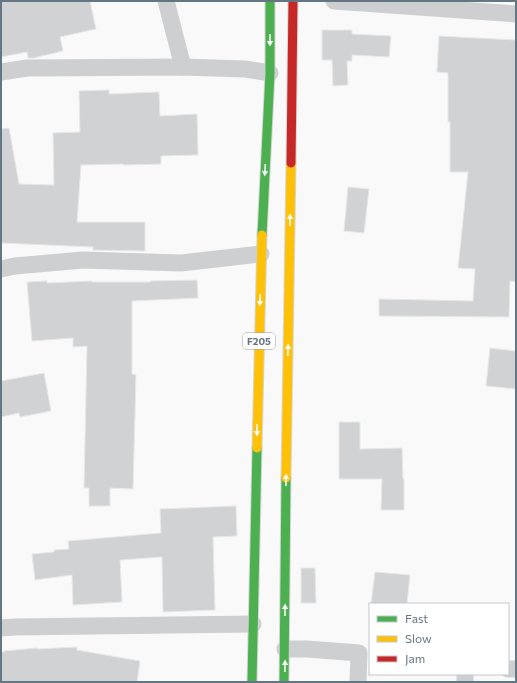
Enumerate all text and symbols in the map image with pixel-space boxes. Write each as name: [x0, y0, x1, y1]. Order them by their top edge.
one-way arrow: [267, 34, 273, 47]
one-way arrow: [262, 164, 268, 177]
one-way arrow: [287, 213, 293, 226]
one-way arrow: [257, 294, 263, 307]
road number: F205: [243, 333, 275, 349]
one-way arrow: [285, 343, 291, 356]
one-way arrow: [254, 424, 261, 436]
one-way arrow: [283, 474, 290, 486]
one-way arrow: [282, 603, 288, 616]
legend: [369, 603, 509, 675]
text: Fast: [405, 611, 428, 625]
text: Slow: [405, 631, 432, 645]
text: Jam: [405, 651, 425, 666]
one-way arrow: [282, 659, 288, 672]

